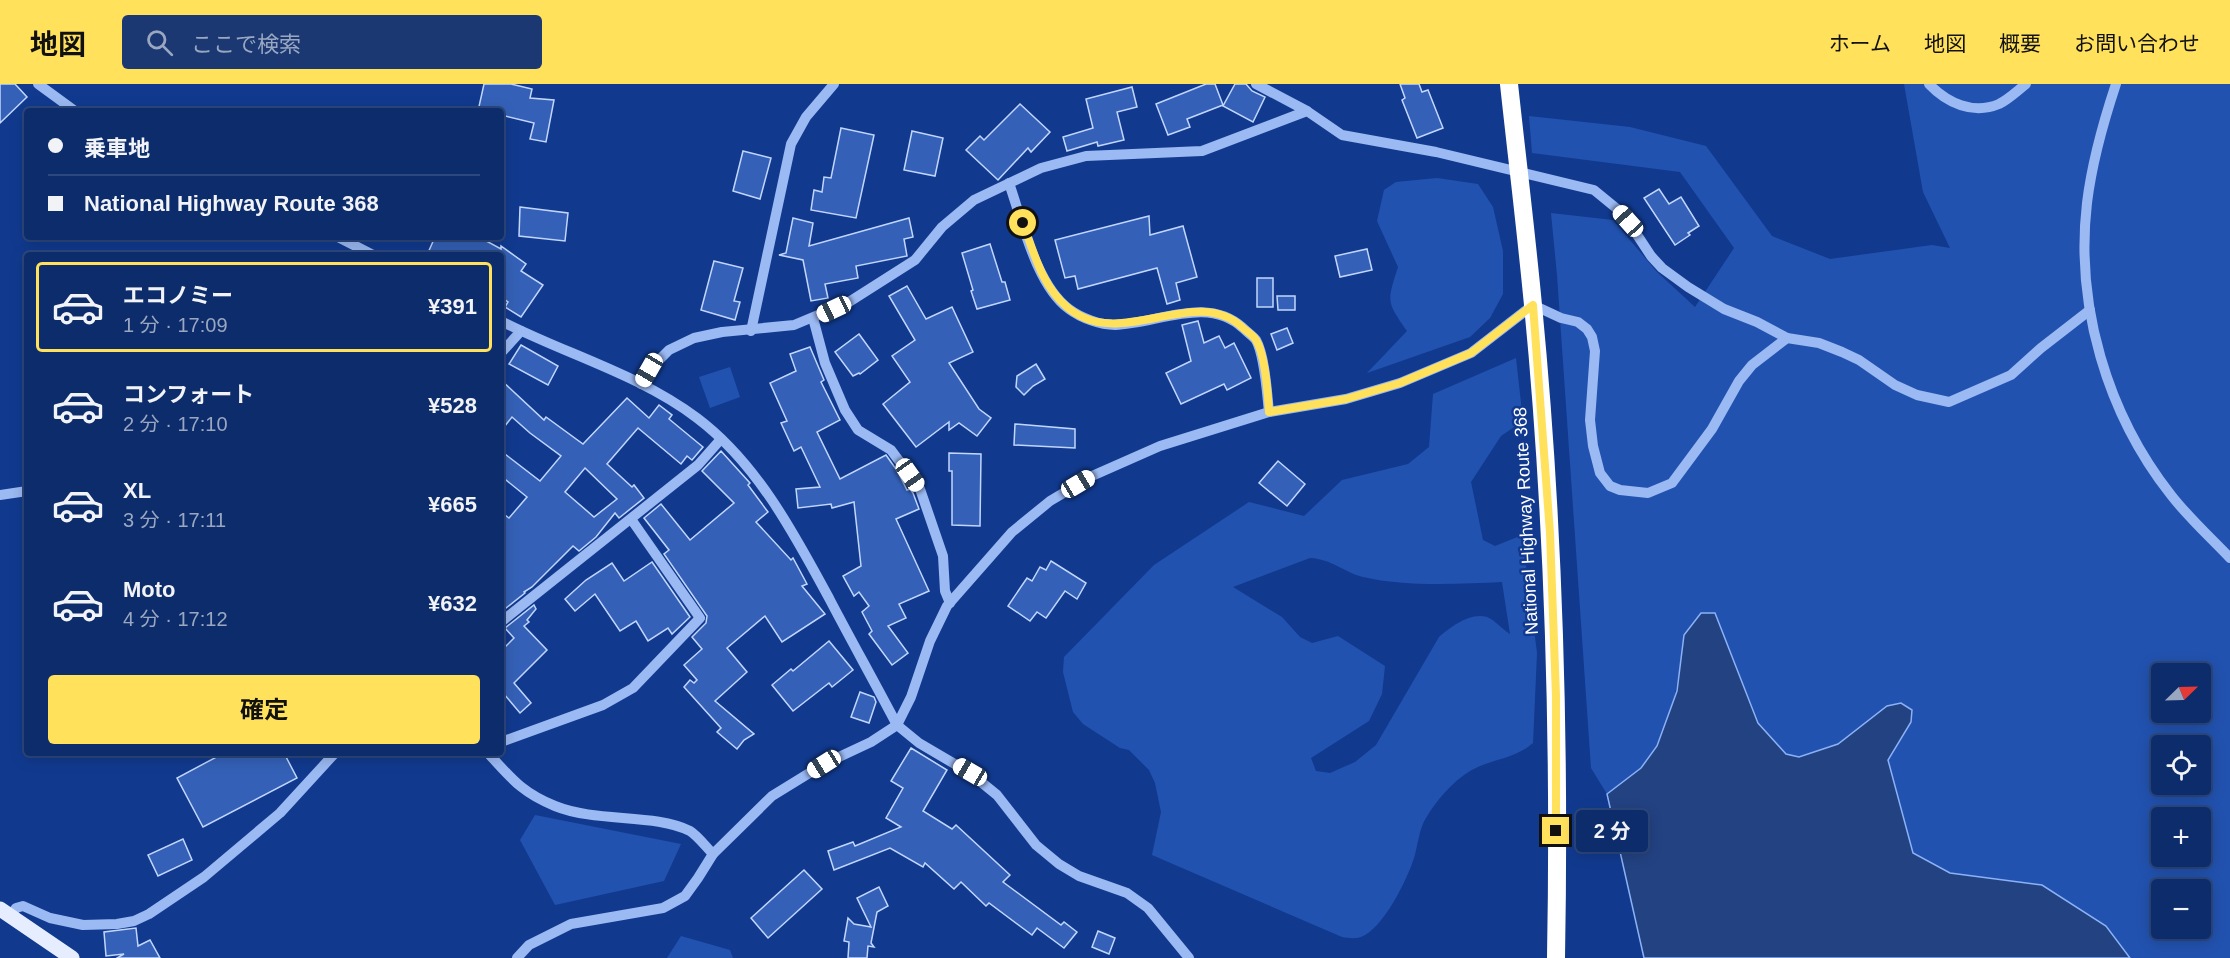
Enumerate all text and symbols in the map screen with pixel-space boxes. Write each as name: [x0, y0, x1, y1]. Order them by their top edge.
search box: [122, 15, 542, 69]
icon: search: [143, 26, 176, 59]
text: 地図: [30, 29, 86, 60]
text: ここで検索: [191, 32, 301, 57]
text: ホーム: [1829, 32, 1891, 55]
text: 地図: [1924, 32, 1966, 55]
text: 概要: [1999, 32, 2041, 55]
text: お問い合わせ: [2074, 32, 2200, 55]
text: 乗車地: [84, 136, 150, 161]
text: National Highway Route 368: [84, 191, 379, 216]
car: [1609, 202, 1647, 240]
route start: [1009, 209, 1036, 236]
icon: car: [51, 280, 105, 334]
text: エコノミー: [123, 283, 233, 308]
car: [814, 293, 854, 325]
text: ¥391: [428, 294, 477, 319]
text: 1 分 · 17:09: [123, 314, 228, 336]
car: [632, 350, 666, 390]
icon: car: [51, 379, 105, 433]
text: コンフォート: [123, 382, 254, 407]
text: ¥528: [428, 393, 477, 418]
street label: National Highway Route 368: [1510, 407, 1542, 635]
text: 2 分 · 17:10: [123, 413, 228, 435]
car: [892, 455, 928, 495]
car: [1058, 467, 1098, 501]
icon: car: [51, 478, 105, 532]
text: XL: [123, 478, 151, 503]
text: ¥665: [428, 492, 477, 517]
text: 3 分 · 17:11: [123, 509, 226, 531]
icon: car: [51, 577, 105, 631]
text: Moto: [123, 577, 176, 602]
text: ¥632: [428, 591, 477, 616]
text: 4 分 · 17:12: [123, 608, 228, 630]
north arrow: [2151, 663, 2211, 723]
map controls: [2151, 663, 2211, 939]
button: 確定: [48, 675, 480, 744]
button: locate: [2151, 735, 2211, 795]
car: [804, 747, 844, 781]
car: [950, 755, 990, 789]
button: +: [2151, 807, 2211, 867]
callout: 2 分: [1577, 810, 1649, 852]
route end: [1542, 817, 1569, 844]
text: 2 分: [1594, 820, 1630, 842]
button: −: [2151, 879, 2211, 939]

